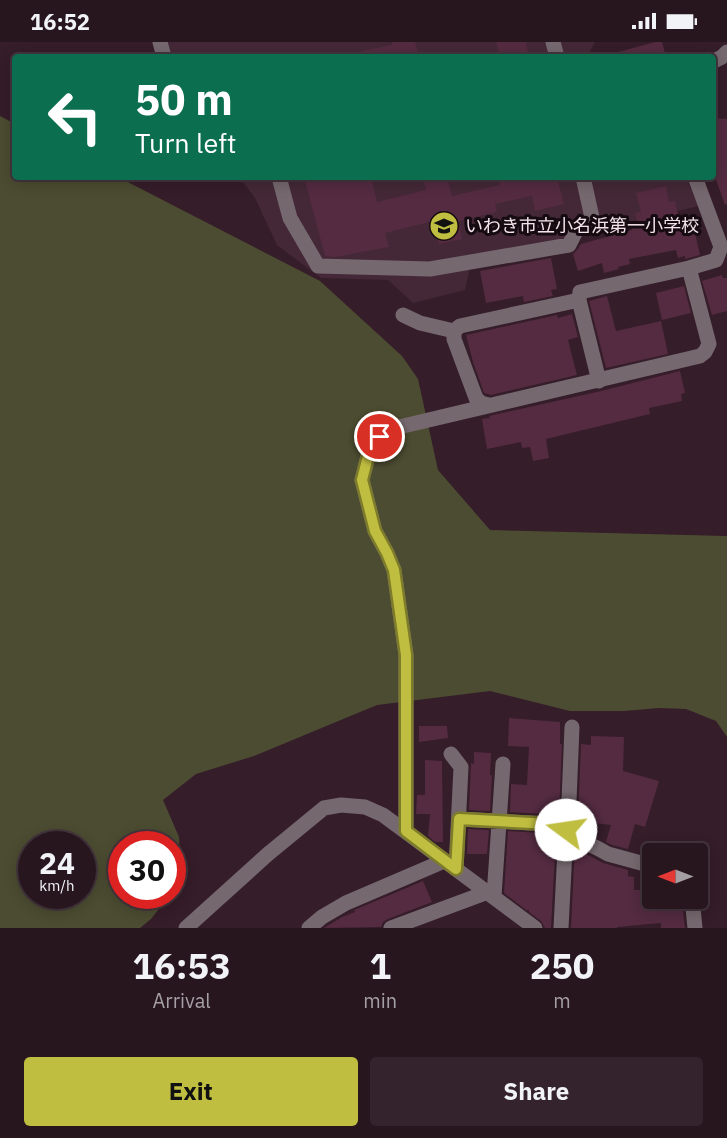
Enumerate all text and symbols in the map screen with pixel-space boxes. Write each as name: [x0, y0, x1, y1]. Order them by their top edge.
text: 16:52: [30, 7, 90, 36]
text: 50 m: [135, 72, 233, 127]
icon: left: [36, 78, 114, 156]
text: Turn left: [135, 125, 236, 160]
school or university icon: いわき市立小名浜第一小学校: [428, 210, 460, 242]
place label: いわき市立小名浜第一小学校: [465, 214, 699, 237]
pin: [354, 411, 405, 462]
icon: arrive: [363, 420, 396, 453]
position arrow: [534, 798, 598, 862]
speed limit sign: 30: [108, 831, 186, 909]
text: 24: [39, 843, 75, 882]
north arrow: [642, 843, 708, 909]
map controls: [642, 843, 708, 909]
text: km/h: [39, 876, 75, 895]
text: 16:53: [133, 942, 231, 989]
text: 1: [369, 942, 391, 989]
text: 250: [530, 942, 594, 989]
text: Arrival: [153, 987, 211, 1014]
text: min: [363, 987, 397, 1014]
text: m: [553, 987, 571, 1014]
button: Exit: [24, 1057, 358, 1126]
button: Share: [370, 1057, 703, 1126]

